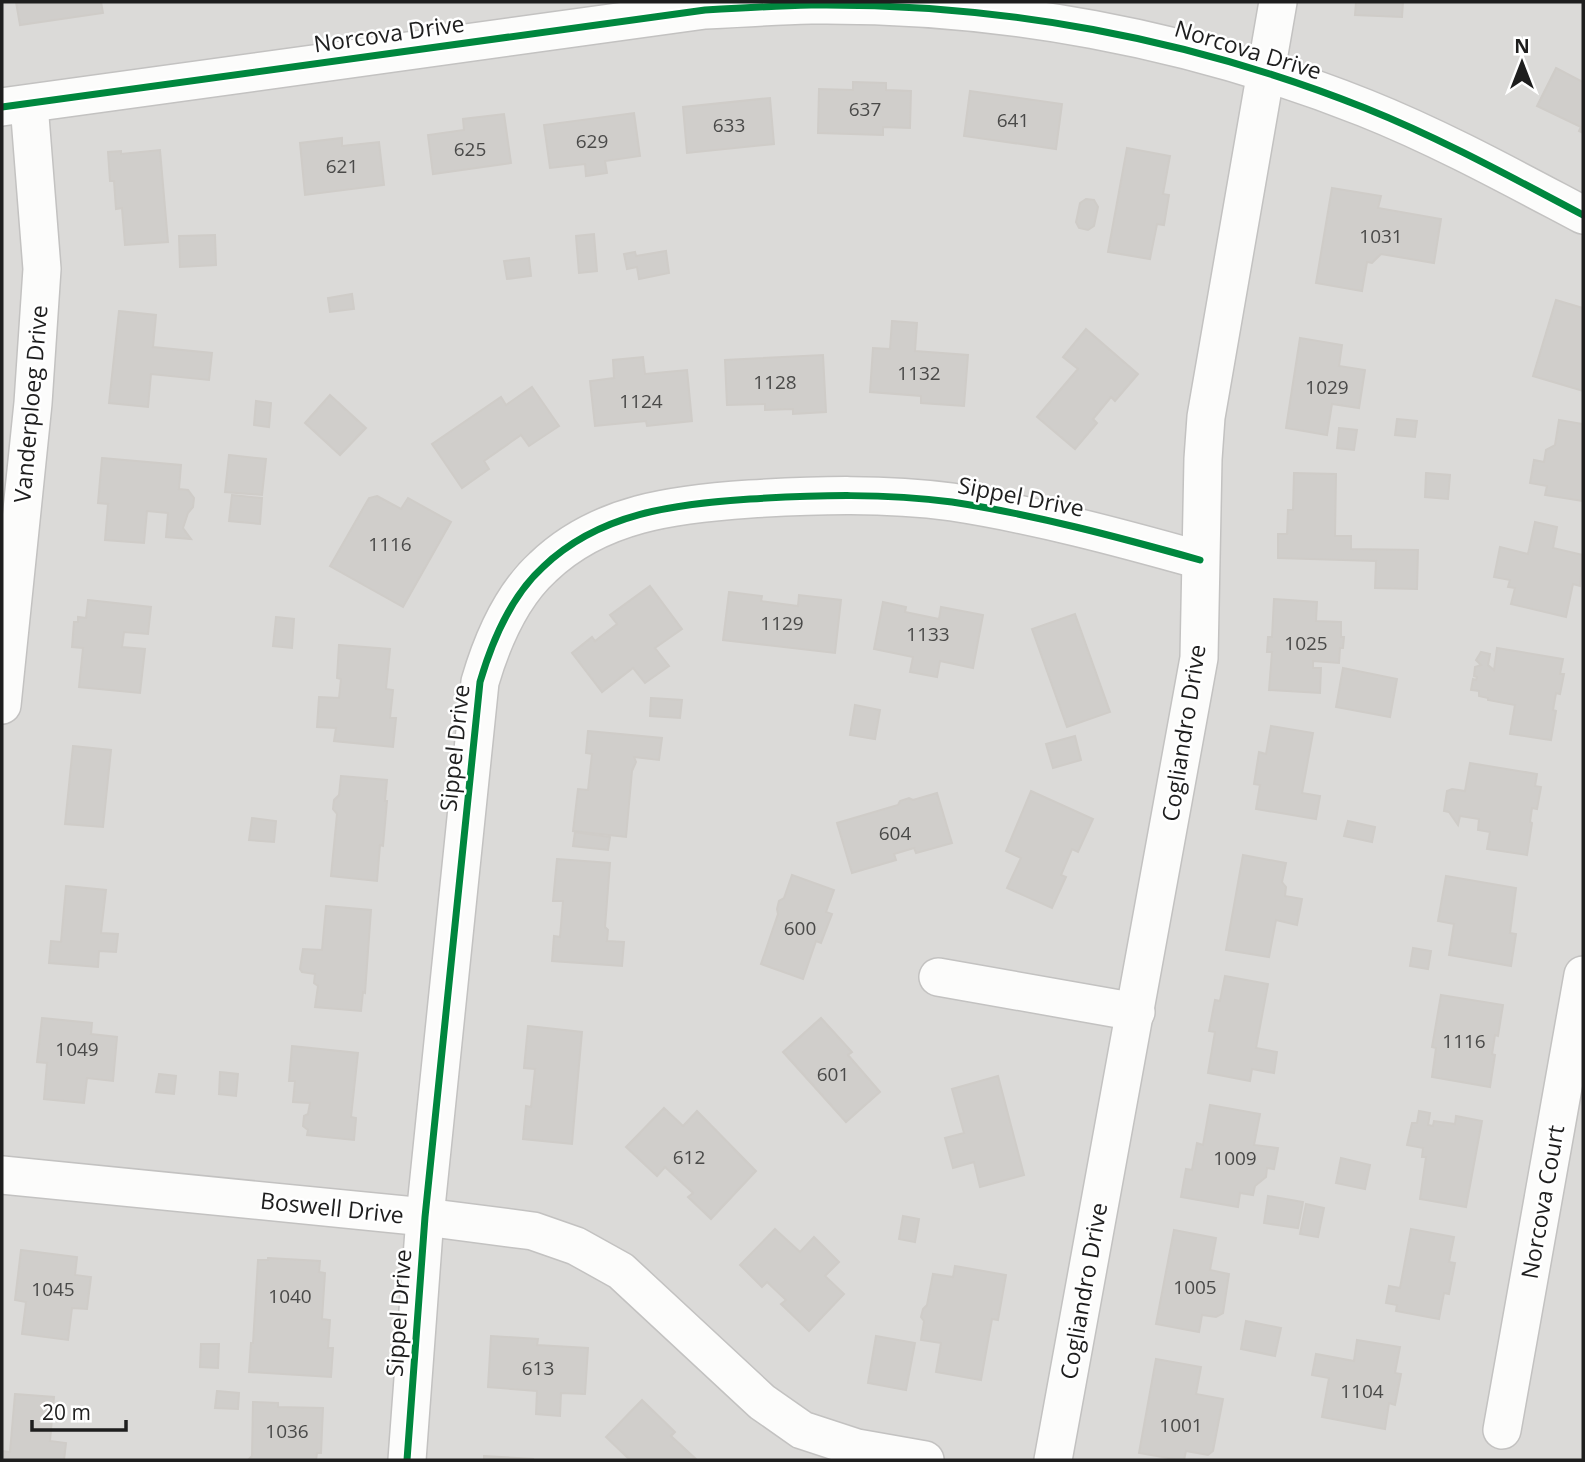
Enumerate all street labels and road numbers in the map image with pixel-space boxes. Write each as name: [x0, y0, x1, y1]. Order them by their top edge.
street label: Norcova Drive: [311, 7, 466, 59]
street label: Norcova Drive: [1171, 12, 1326, 87]
street label: Vanderploeg Drive: [5, 304, 55, 504]
street label: Sippel Drive: [956, 468, 1087, 524]
street label: Cogliandro Drive: [1153, 642, 1213, 824]
street label: Sippel Drive: [431, 683, 477, 813]
street label: Norcova Court: [1513, 1122, 1571, 1281]
street label: Boswell Drive: [259, 1184, 406, 1230]
street label: Cogliandro Drive: [1052, 1200, 1114, 1382]
street label: Sippel Drive: [378, 1248, 418, 1378]

